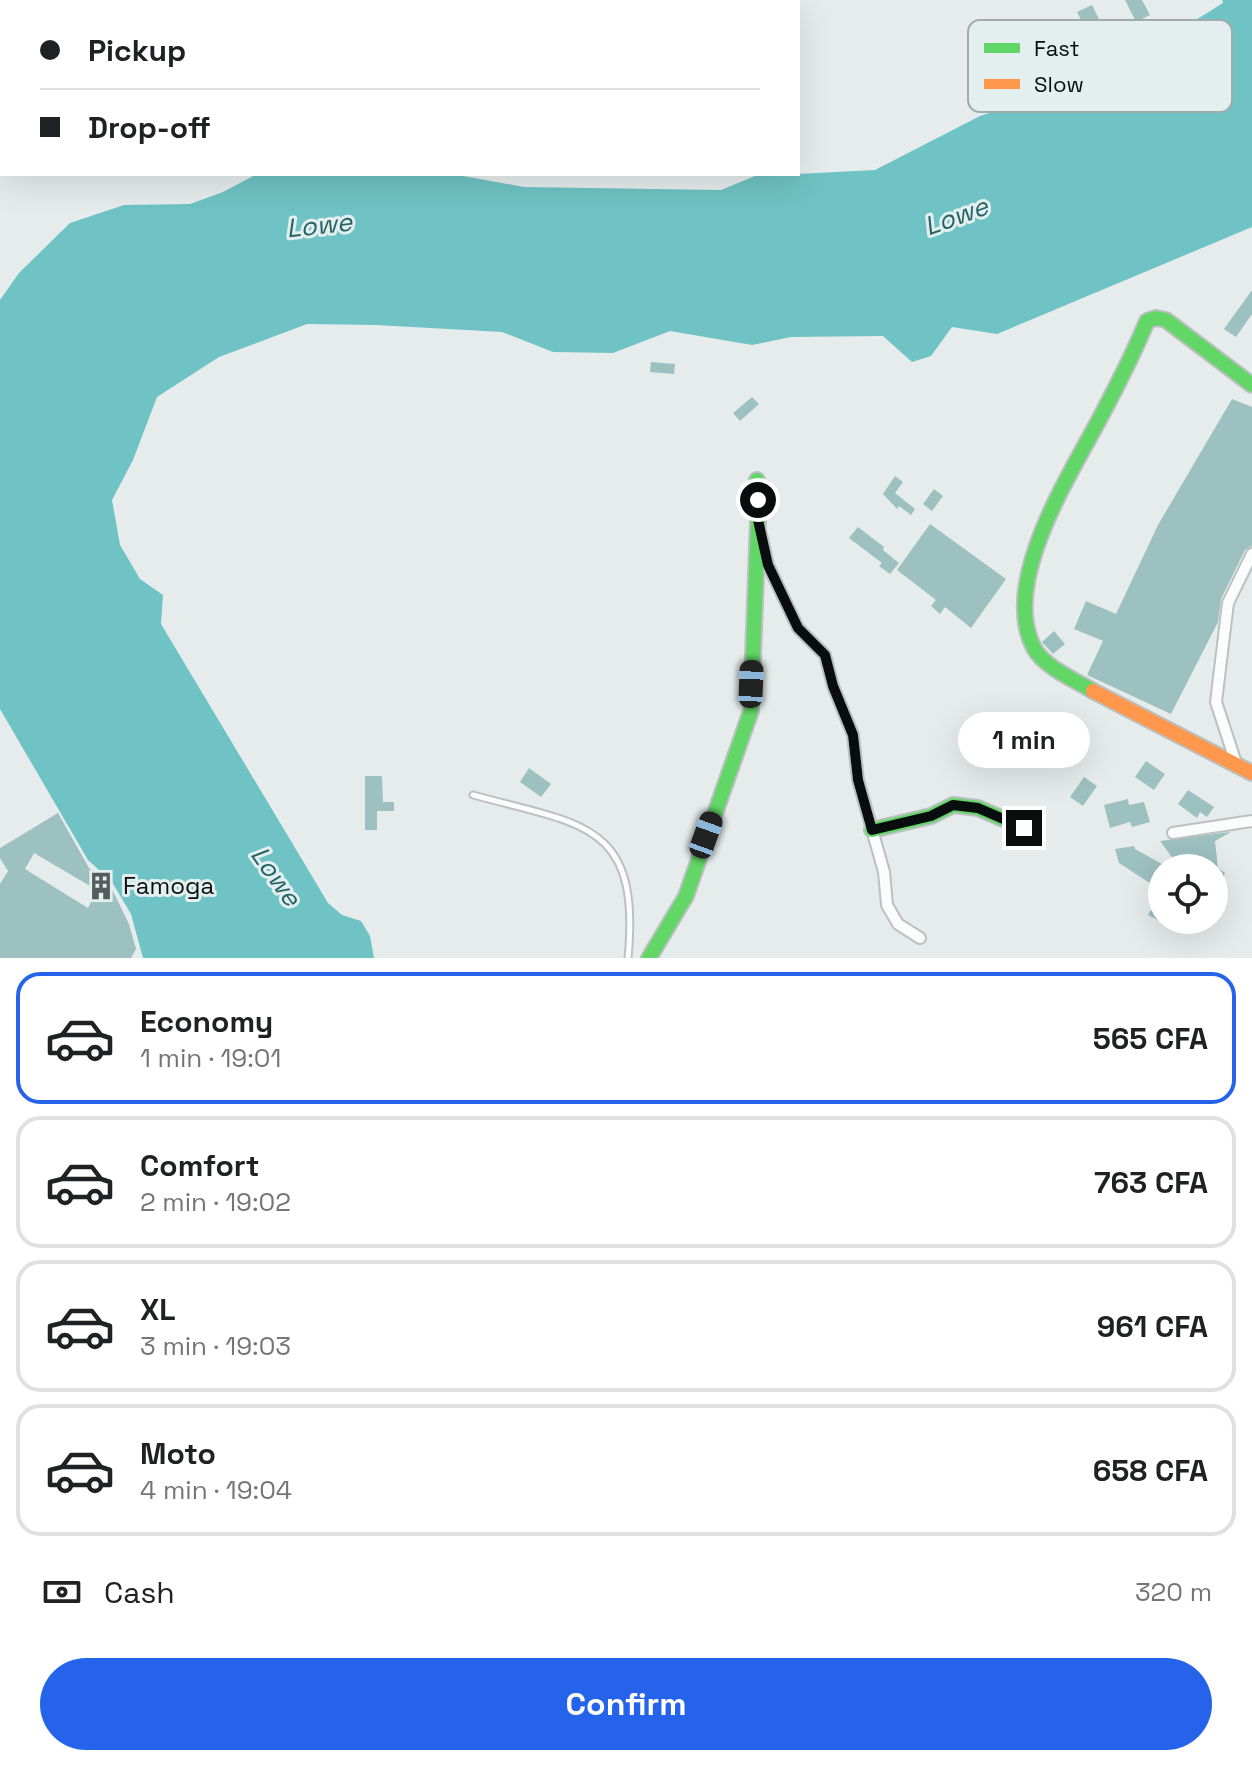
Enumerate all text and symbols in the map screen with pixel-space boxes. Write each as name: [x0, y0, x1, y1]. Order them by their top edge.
legend: [968, 20, 1232, 112]
text: Pickup: [88, 31, 186, 70]
text: Fast: [1034, 34, 1080, 62]
text: Slow: [1034, 70, 1084, 98]
text: Drop-off: [88, 108, 211, 147]
water label: Lowe: [919, 188, 994, 243]
water label: Lowe: [284, 204, 355, 245]
route start: [740, 482, 776, 518]
car: [738, 660, 764, 708]
callout: 1 min: [958, 712, 1090, 768]
text: 1 min: [992, 723, 1056, 757]
car: [687, 808, 725, 862]
route end: [1006, 810, 1042, 846]
water label: Lowe: [243, 839, 310, 914]
map controls: [1148, 854, 1228, 934]
button: locate: [1148, 854, 1228, 934]
place label: Famoga: [123, 870, 214, 901]
building icon: Famoga: [86, 871, 116, 901]
icon: car: [44, 1002, 116, 1074]
text: Economy: [140, 1002, 273, 1041]
text: 565 CFA: [1093, 1019, 1208, 1058]
text: 1 min · 19:01: [140, 1041, 281, 1075]
icon: car: [44, 1146, 116, 1218]
text: Comfort: [140, 1146, 259, 1185]
text: 763 CFA: [1094, 1163, 1208, 1202]
text: 2 min · 19:02: [140, 1185, 291, 1219]
icon: car: [44, 1290, 116, 1362]
text: XL: [140, 1290, 176, 1329]
text: 961 CFA: [1097, 1307, 1208, 1346]
text: 3 min · 19:03: [140, 1329, 291, 1363]
icon: car: [44, 1434, 116, 1506]
text: Moto: [140, 1434, 216, 1473]
text: 658 CFA: [1093, 1451, 1208, 1490]
text: 4 min · 19:04: [140, 1473, 292, 1507]
icon: cash: [40, 1570, 84, 1614]
text: Cash: [104, 1573, 175, 1612]
text: 320 m: [1135, 1575, 1212, 1609]
button: Confirm: [40, 1658, 1212, 1750]

